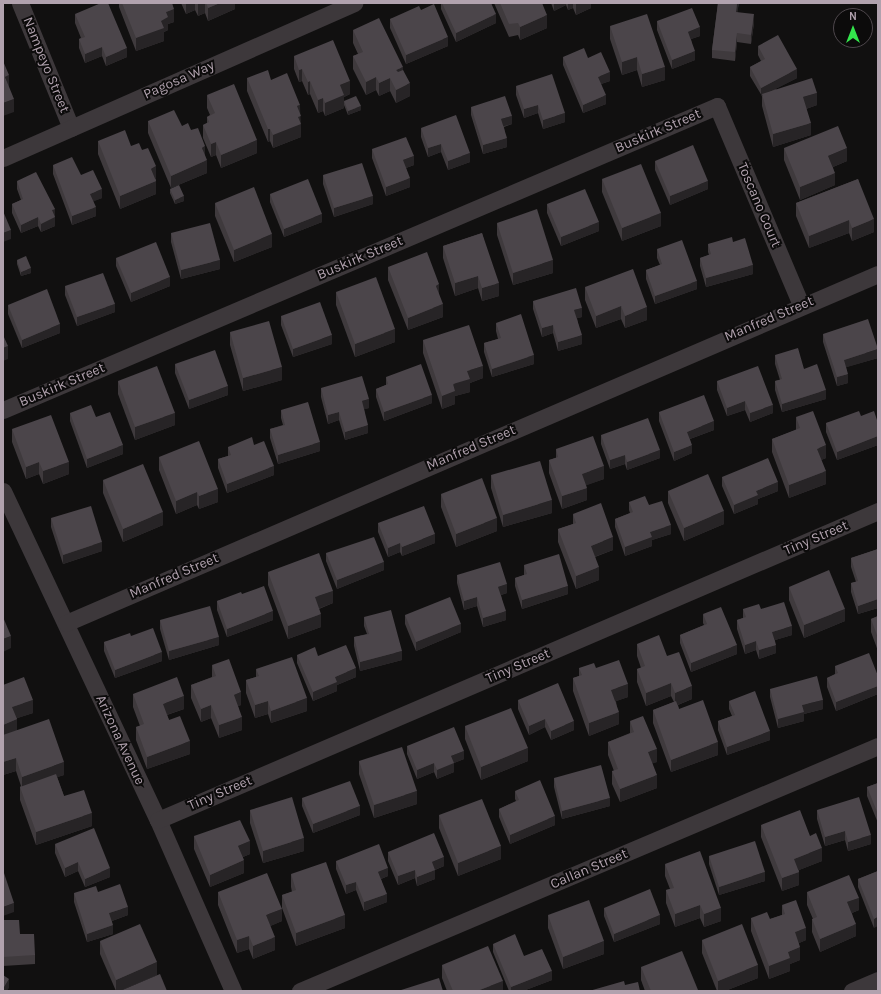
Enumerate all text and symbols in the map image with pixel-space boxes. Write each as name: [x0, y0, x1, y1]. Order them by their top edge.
north arrow: [833, 8, 873, 48]
text: N: [849, 10, 857, 23]
street label: Nampeyo Street: [19, 15, 73, 115]
street label: Pagosa Way: [141, 57, 217, 103]
street label: Buskirk Street: [613, 105, 703, 157]
street label: Toscano Court: [734, 160, 784, 250]
street label: Buskirk Street: [315, 232, 405, 284]
street label: Manfred Street: [722, 293, 816, 345]
street label: Buskirk Street: [17, 359, 107, 411]
street label: Manfred Street: [424, 422, 518, 474]
street label: Tiny Street: [781, 517, 851, 559]
street label: Manfred Street: [127, 550, 221, 602]
street label: Tiny Street: [483, 645, 553, 687]
street label: Arizona Avenue: [92, 692, 148, 788]
street label: Tiny Street: [185, 772, 255, 814]
street label: Callan Street: [548, 845, 630, 893]

